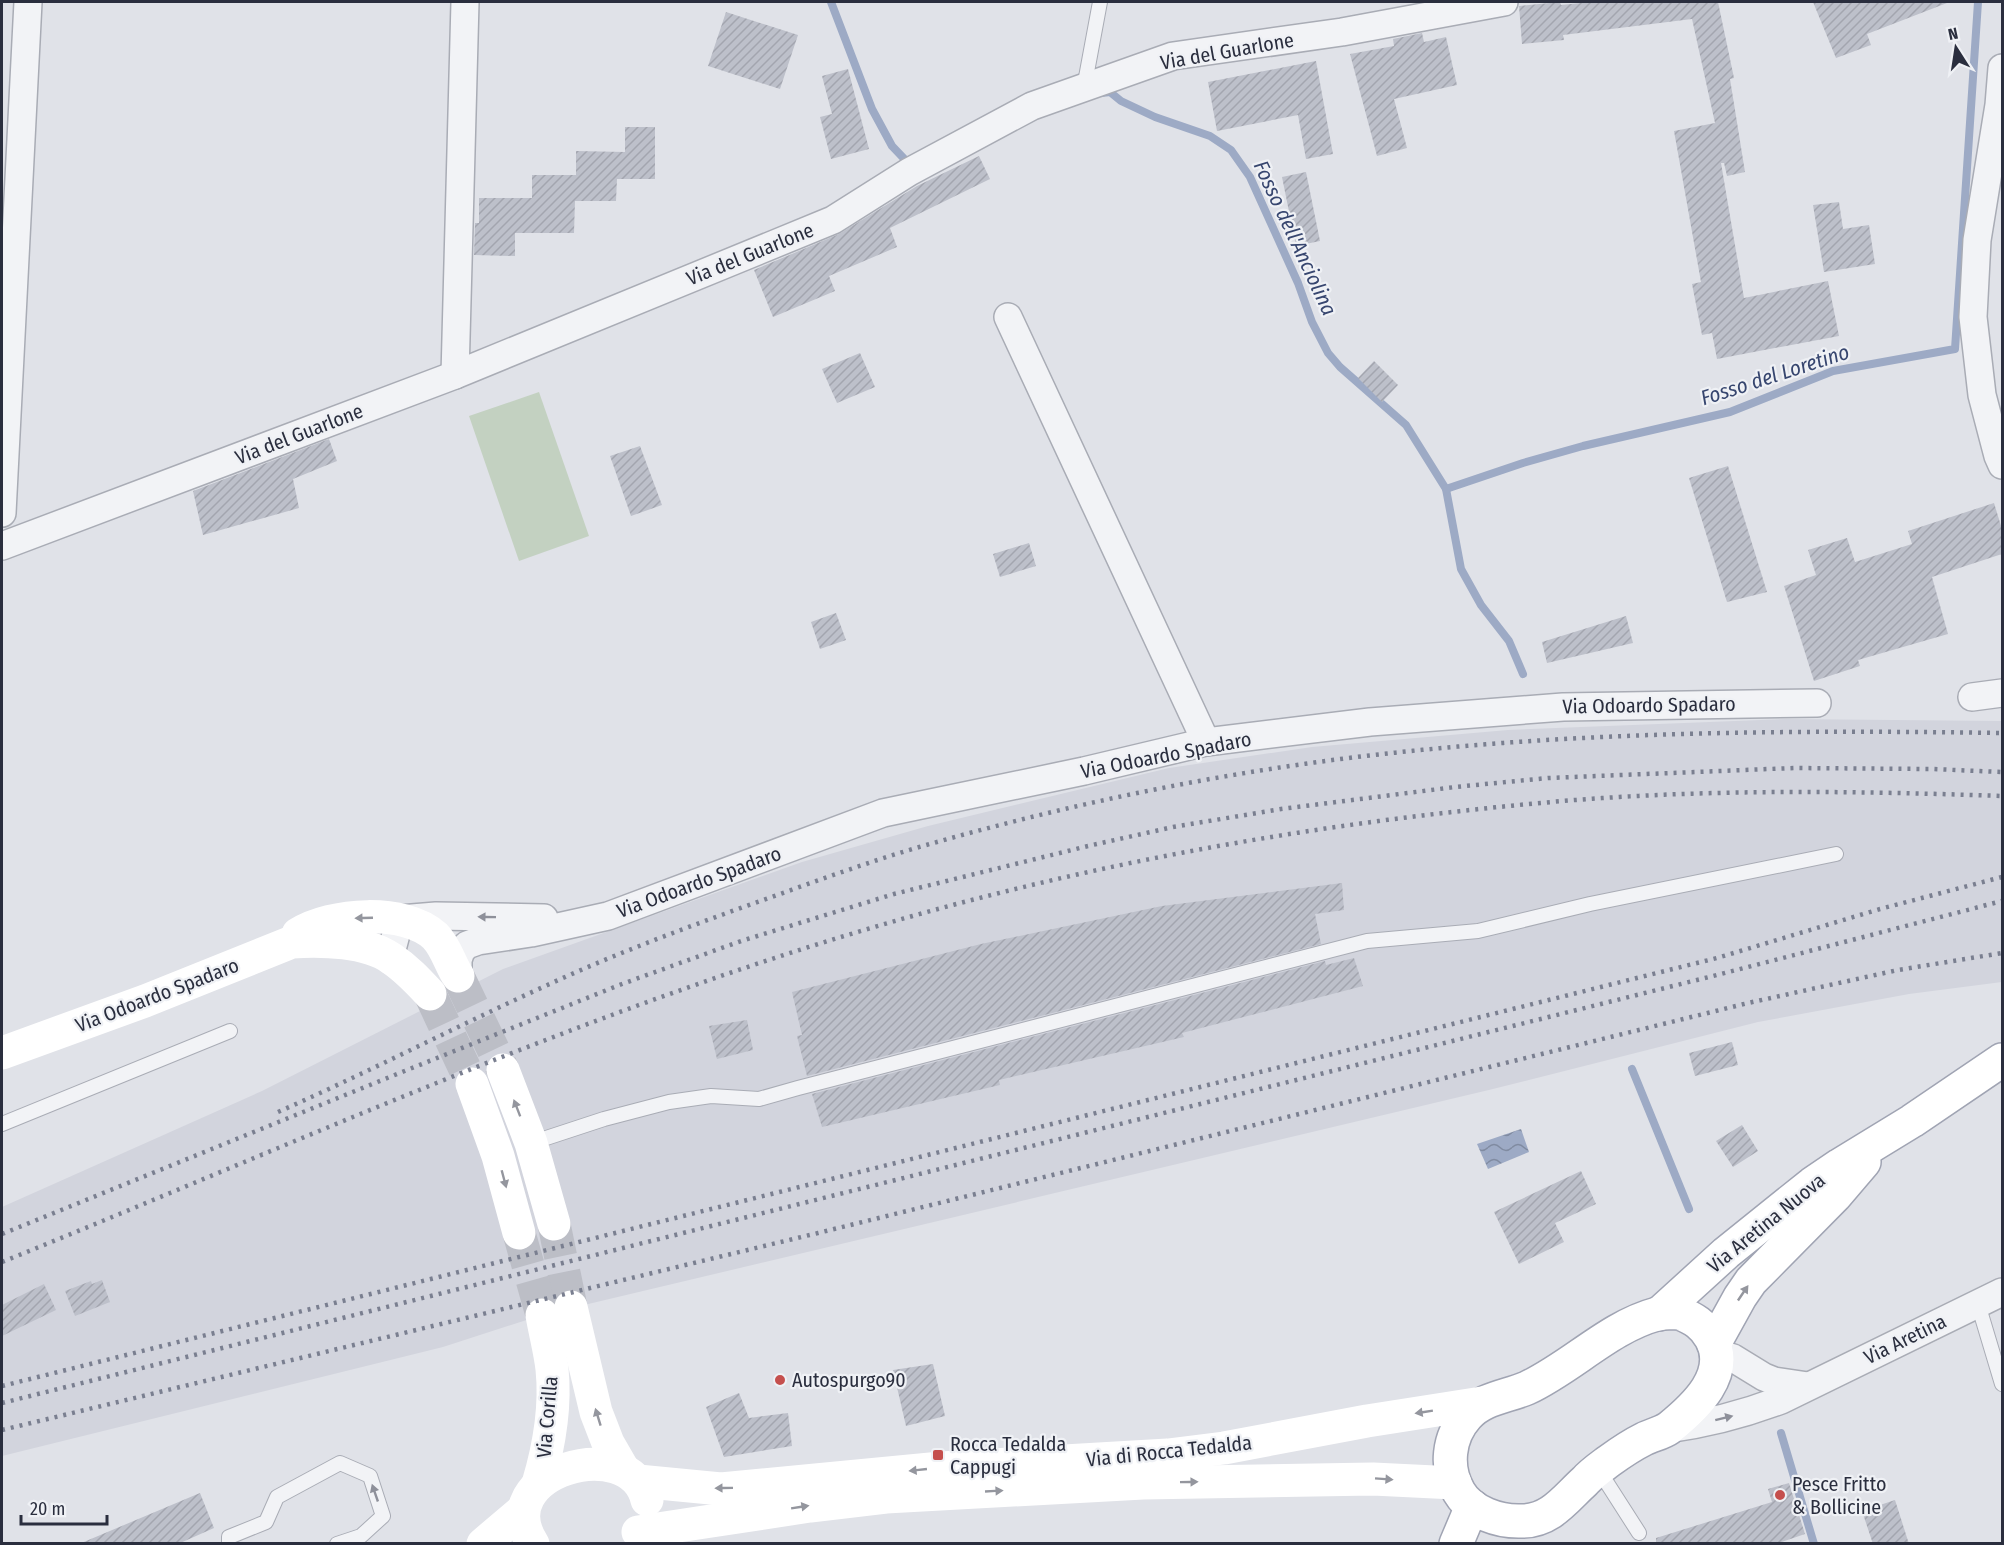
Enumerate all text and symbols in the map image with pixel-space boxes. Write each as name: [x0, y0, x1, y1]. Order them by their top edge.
north arrow: [1926, 18, 1986, 78]
text: N: [1946, 24, 1960, 44]
street label: Via del Guarlone: [1158, 27, 1296, 75]
water label: Fosso dell'Anciolina: [1248, 156, 1342, 320]
street label: Via del Guarlone: [683, 218, 817, 290]
water label: Fosso del Loretino: [1697, 339, 1853, 411]
street label: Via del Guarlone: [232, 399, 366, 469]
street label: Via Odoardo Spadaro: [1562, 691, 1736, 719]
street label: Via Odoardo Spadaro: [1079, 727, 1253, 783]
street label: Via Odoardo Spadaro: [614, 841, 784, 923]
one-way arrow: [477, 912, 496, 922]
one-way arrow: [354, 913, 373, 922]
street label: Via Odoardo Spadaro: [72, 953, 242, 1037]
one-way arrow: [512, 1099, 522, 1117]
street label: Via Aretina Nuova: [1702, 1168, 1830, 1278]
one-way arrow: [500, 1170, 509, 1188]
one-way arrow: [1737, 1286, 1749, 1302]
street label: Via Aretina: [1860, 1309, 1950, 1369]
place label: Autospurgo90: [792, 1368, 906, 1392]
marker: Autospurgo90: [773, 1373, 787, 1387]
street label: Via Corilla: [531, 1375, 563, 1459]
one-way arrow: [593, 1408, 602, 1426]
one-way arrow: [1414, 1408, 1433, 1417]
one-way arrow: [1715, 1413, 1733, 1423]
street label: Via di Rocca Tedalda: [1085, 1430, 1253, 1472]
place label: Rocca Tedalda Cappugi: [950, 1432, 1066, 1479]
marker: Rocca Tedalda Cappugi: [931, 1448, 945, 1462]
one-way arrow: [909, 1465, 928, 1475]
place label: Pesce Fritto & Bollicine: [1792, 1472, 1886, 1519]
one-way arrow: [1374, 1475, 1393, 1484]
one-way arrow: [1179, 1477, 1198, 1487]
one-way arrow: [370, 1484, 380, 1502]
one-way arrow: [715, 1484, 734, 1493]
one-way arrow: [984, 1487, 1003, 1496]
scale bar: [21, 1488, 106, 1526]
marker: Pesce Fritto & Bollicine: [1773, 1488, 1787, 1502]
text: 20 m: [30, 1498, 65, 1520]
one-way arrow: [790, 1503, 809, 1512]

